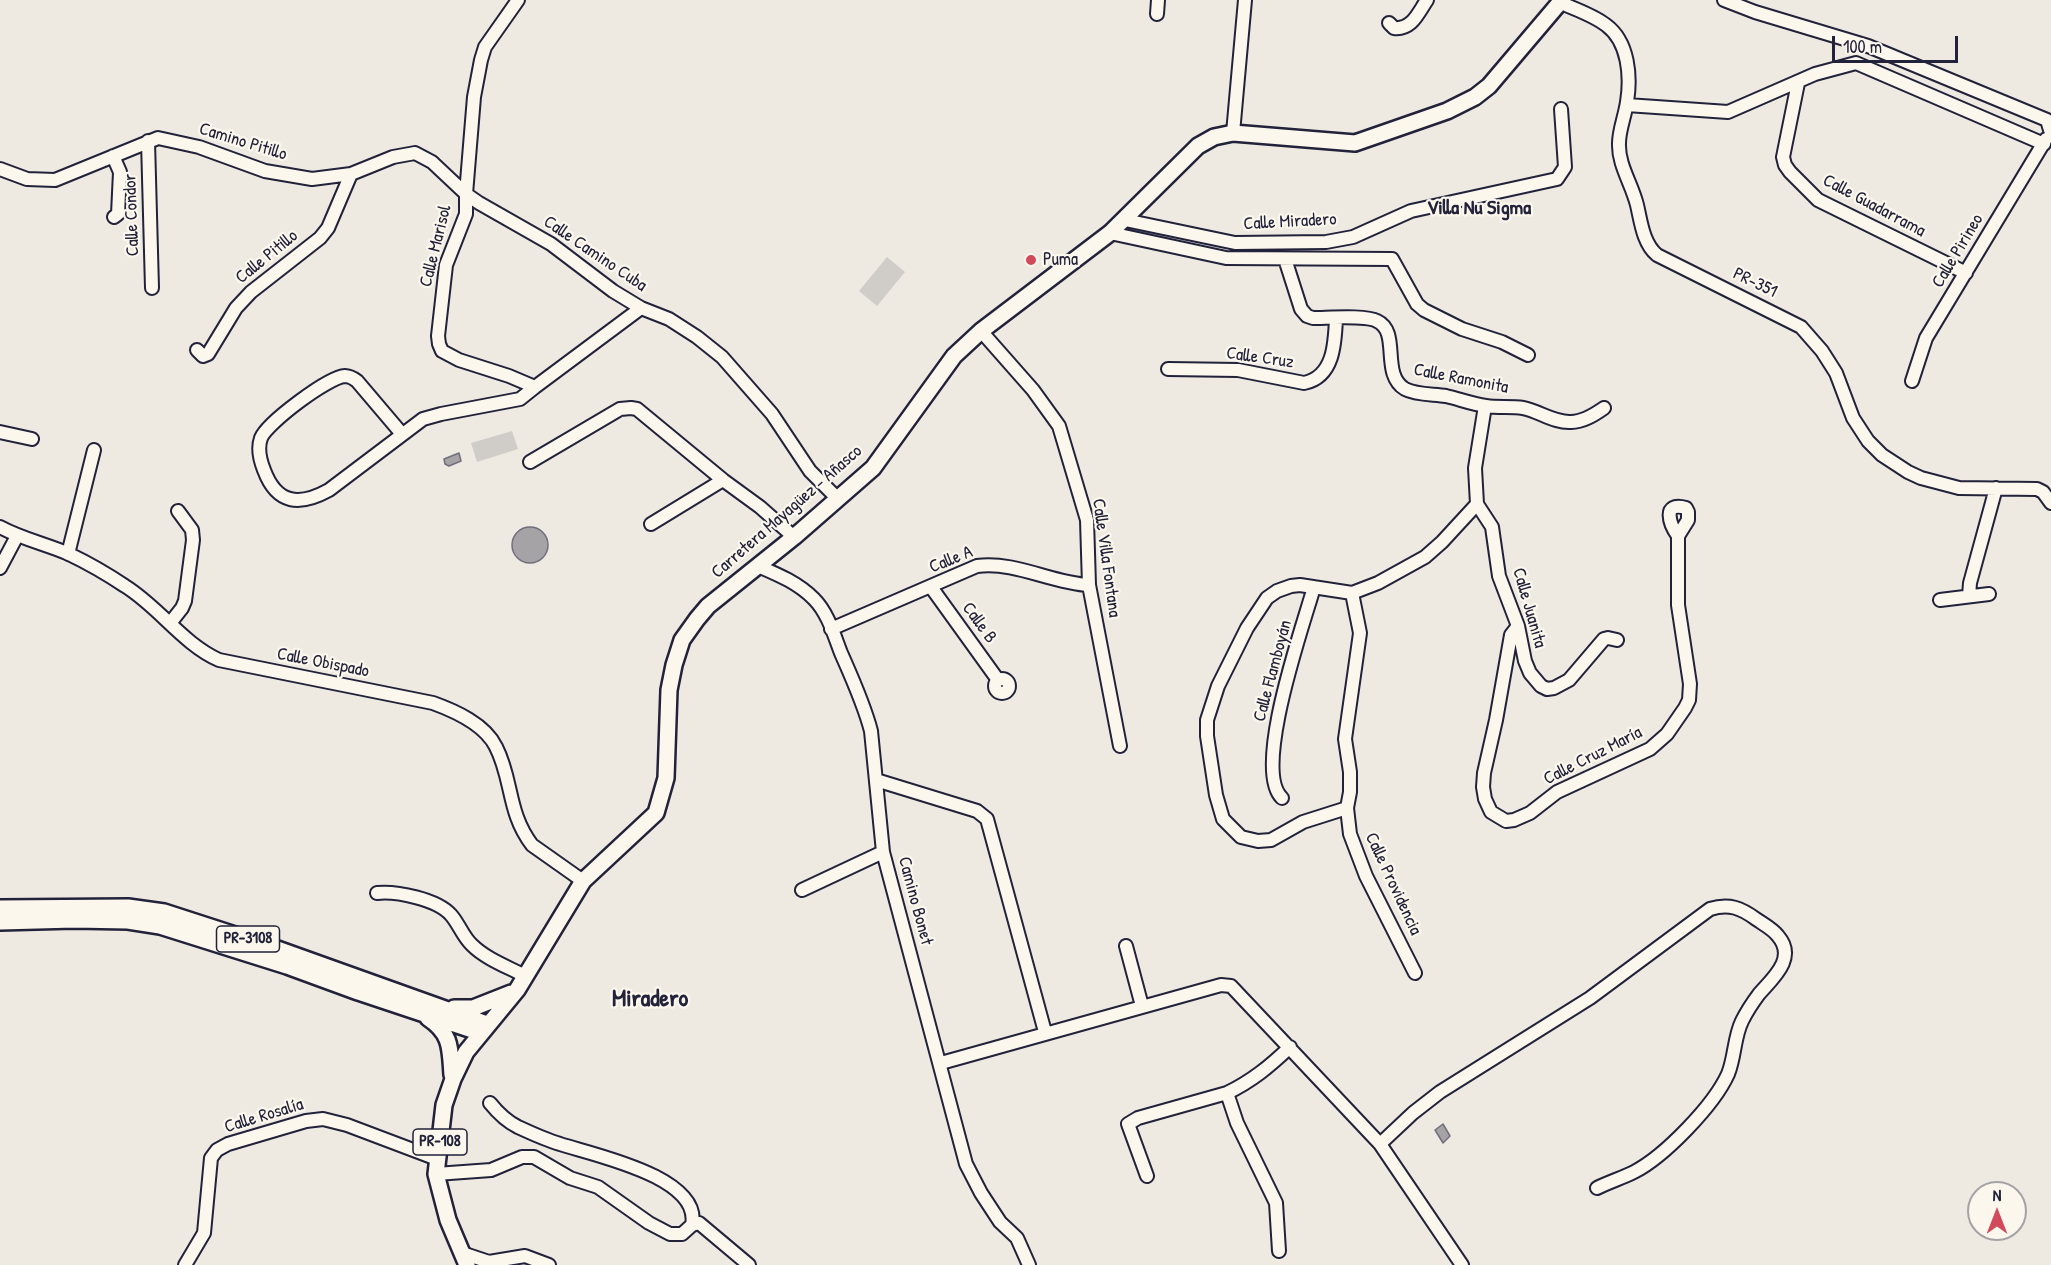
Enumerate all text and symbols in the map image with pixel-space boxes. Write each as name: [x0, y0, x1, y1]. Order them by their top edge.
scale bar: [1835, 24, 1961, 62]
text: 100 m: [1843, 34, 1882, 59]
street label: Camino Pitillo: [196, 118, 290, 166]
street label: Calle Guadarrama: [1819, 170, 1929, 242]
street label: Calle Condor: [120, 173, 144, 257]
district label: Villa Nu Sigma: [1427, 197, 1531, 221]
street label: Calle Marisol: [415, 203, 457, 289]
street label: Calle Miradero: [1243, 209, 1337, 235]
street label: Calle Pirineo: [1928, 210, 1988, 292]
street label: Calle Camino Cuba: [539, 211, 651, 297]
street label: Calle Pitillo: [231, 225, 303, 289]
place label: Puma: [1043, 249, 1078, 271]
marker: Puma: [1024, 253, 1038, 267]
street label: PR-351: [1729, 263, 1781, 303]
street label: Calle Cruz: [1225, 343, 1295, 373]
street label: Calle Ramonita: [1412, 359, 1510, 399]
street label: Carretera Mayagüez - Añasco: [707, 441, 867, 583]
street label: Calle Villa Fontana: [1087, 497, 1125, 619]
street label: Calle A: [926, 542, 976, 578]
street label: Calle Juanita: [1507, 565, 1551, 651]
street label: Calle B: [957, 598, 1001, 648]
street label: Calle Flamboyán: [1249, 618, 1297, 724]
street label: Calle Obispado: [275, 643, 371, 683]
street label: Calle Cruz María: [1540, 722, 1646, 790]
street label: Calle Providencia: [1360, 829, 1426, 939]
street label: Camino Bonet: [893, 854, 937, 948]
road number: PR-3108: [216, 926, 280, 952]
district label: Miradero: [612, 986, 688, 1014]
street label: Calle Rosalía: [222, 1094, 306, 1138]
road number: PR-108: [413, 1129, 467, 1155]
north arrow: [1967, 1181, 2027, 1241]
text: N: [1993, 1184, 2001, 1206]

